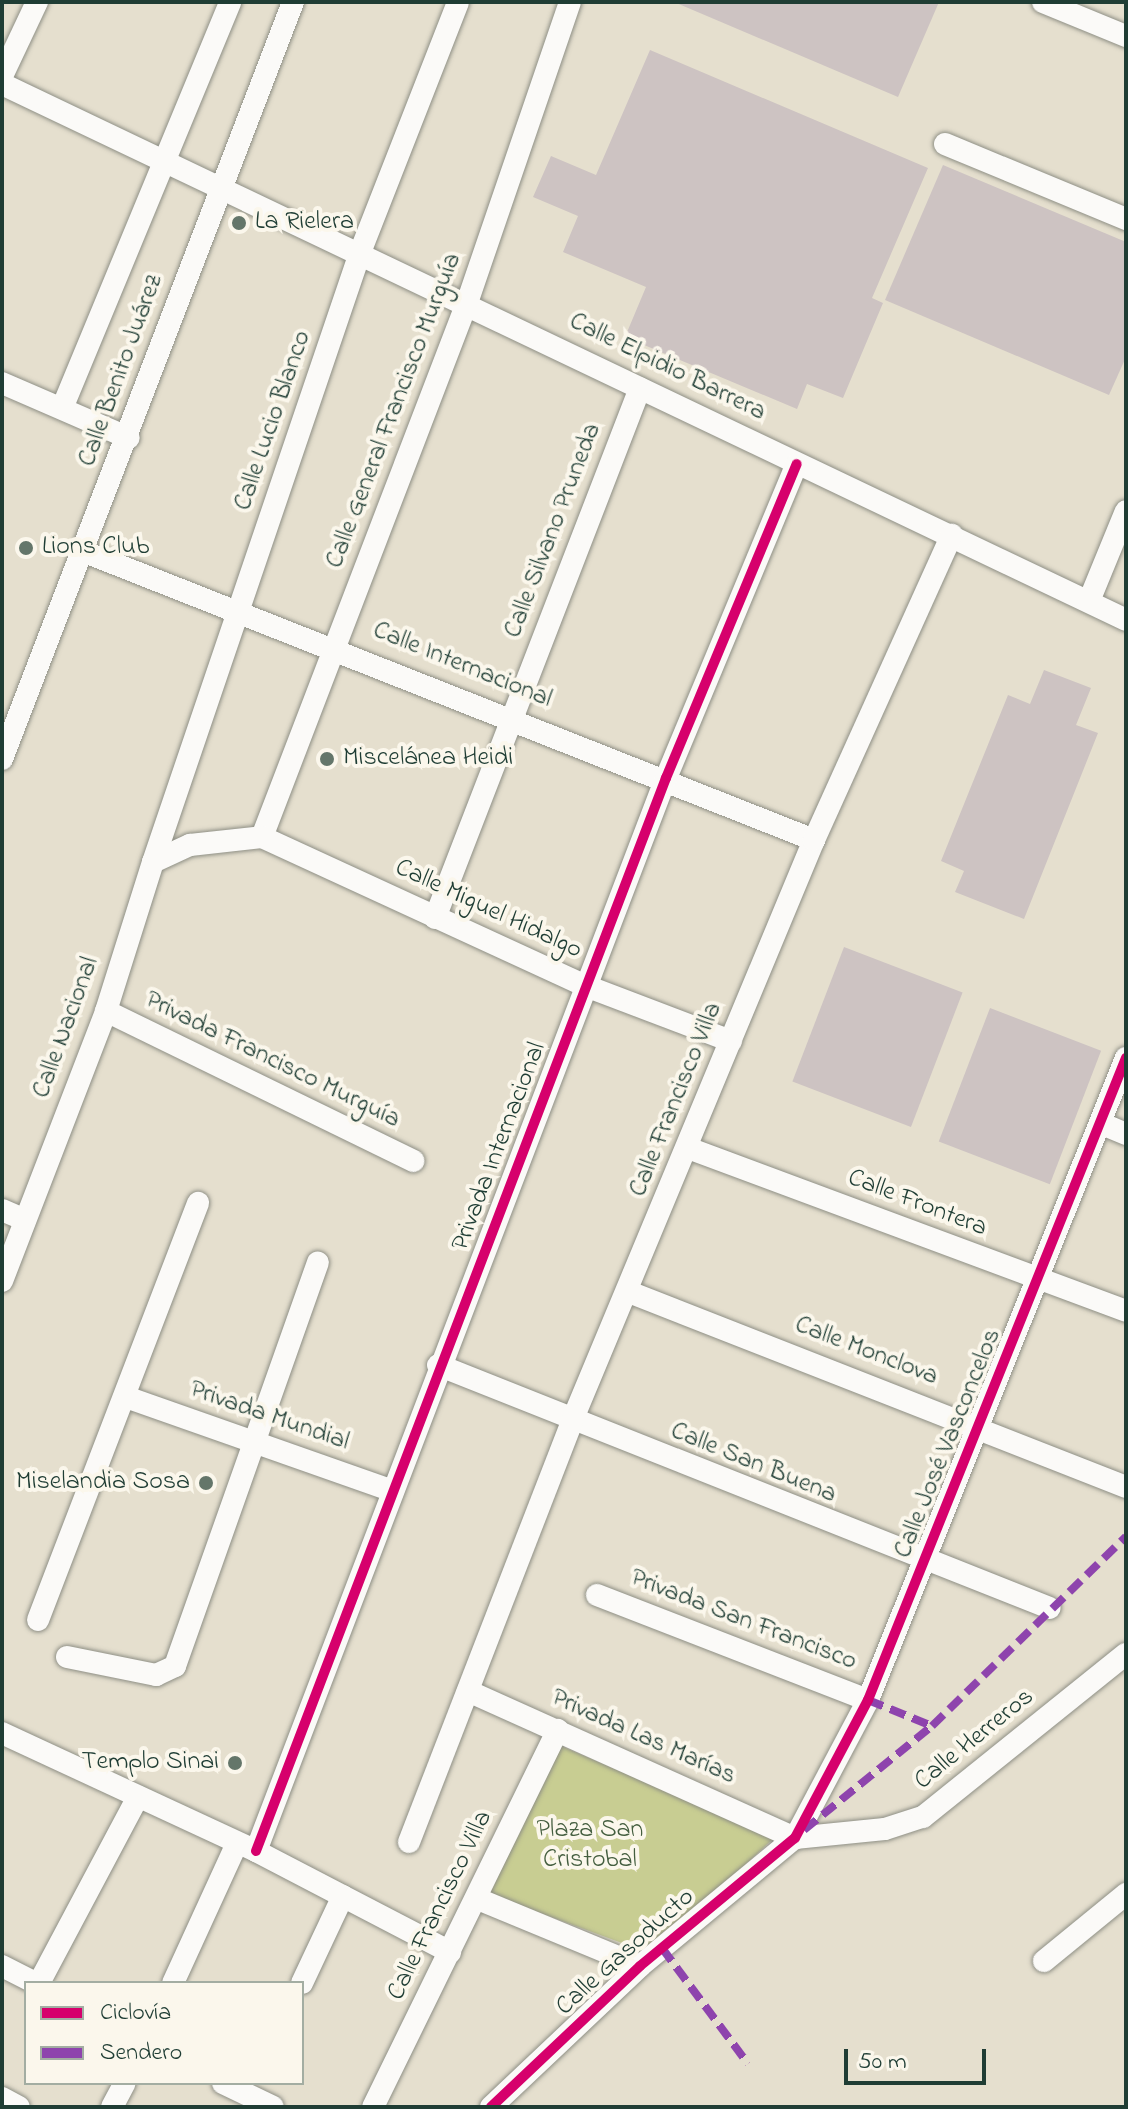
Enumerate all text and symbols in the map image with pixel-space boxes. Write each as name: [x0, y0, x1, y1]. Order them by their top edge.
place label: La Rielera: [255, 207, 354, 239]
marker: La Rielera: [230, 214, 248, 232]
street label: Calle General Francisco Murguía: [320, 249, 470, 573]
street label: Calle Benito Juárez: [73, 271, 171, 471]
street label: Calle Elpidio Barrera: [564, 307, 770, 429]
street label: Calle Lucio Blanco: [229, 327, 319, 515]
street label: Calle Silvano Pruneda: [499, 419, 609, 643]
place label: Lions Club: [42, 532, 150, 564]
marker: Lions Club: [17, 539, 35, 557]
street label: Calle Internacional: [368, 616, 556, 716]
place label: Miscelánea Heidi: [343, 743, 513, 775]
marker: Miscelánea Heidi: [318, 750, 336, 768]
street label: Calle Miguel Hidalgo: [390, 853, 586, 967]
street label: Calle Nacional: [27, 953, 107, 1103]
street label: Privada Francisco Murguía: [139, 986, 405, 1136]
street label: Calle Francisco Villa: [624, 998, 730, 1202]
street label: Privada Internacional: [446, 1038, 554, 1256]
street label: Calle Frontera: [843, 1163, 991, 1245]
street label: Calle Monclova: [790, 1310, 942, 1394]
street label: Calle José Vasconcelos: [889, 1325, 1009, 1563]
street label: Privada Mundial: [185, 1375, 353, 1459]
street label: Calle San Buena: [666, 1417, 840, 1511]
place label: Miselandia Sosa: [16, 1467, 190, 1499]
marker: Miselandia Sosa: [197, 1474, 215, 1492]
street label: Privada San Francisco: [626, 1563, 860, 1679]
street label: Calle Herreros: [909, 1682, 1041, 1798]
street label: Privada Las Marías: [546, 1683, 740, 1793]
place label: Templo Sinai: [82, 1747, 219, 1779]
marker: Templo Sinai: [226, 1754, 244, 1772]
street label: Calle Francisco Villa: [382, 1806, 500, 2006]
park label: Plaza San Cristobal: [537, 1815, 643, 1876]
street label: Calle Gasoducto: [550, 1883, 702, 2023]
legend: [24, 1981, 304, 2085]
text: Ciclovía: [100, 1996, 171, 2031]
scale bar: [848, 2033, 990, 2083]
text: Sendero: [100, 2036, 182, 2071]
text: 50 m: [858, 2045, 907, 2080]

